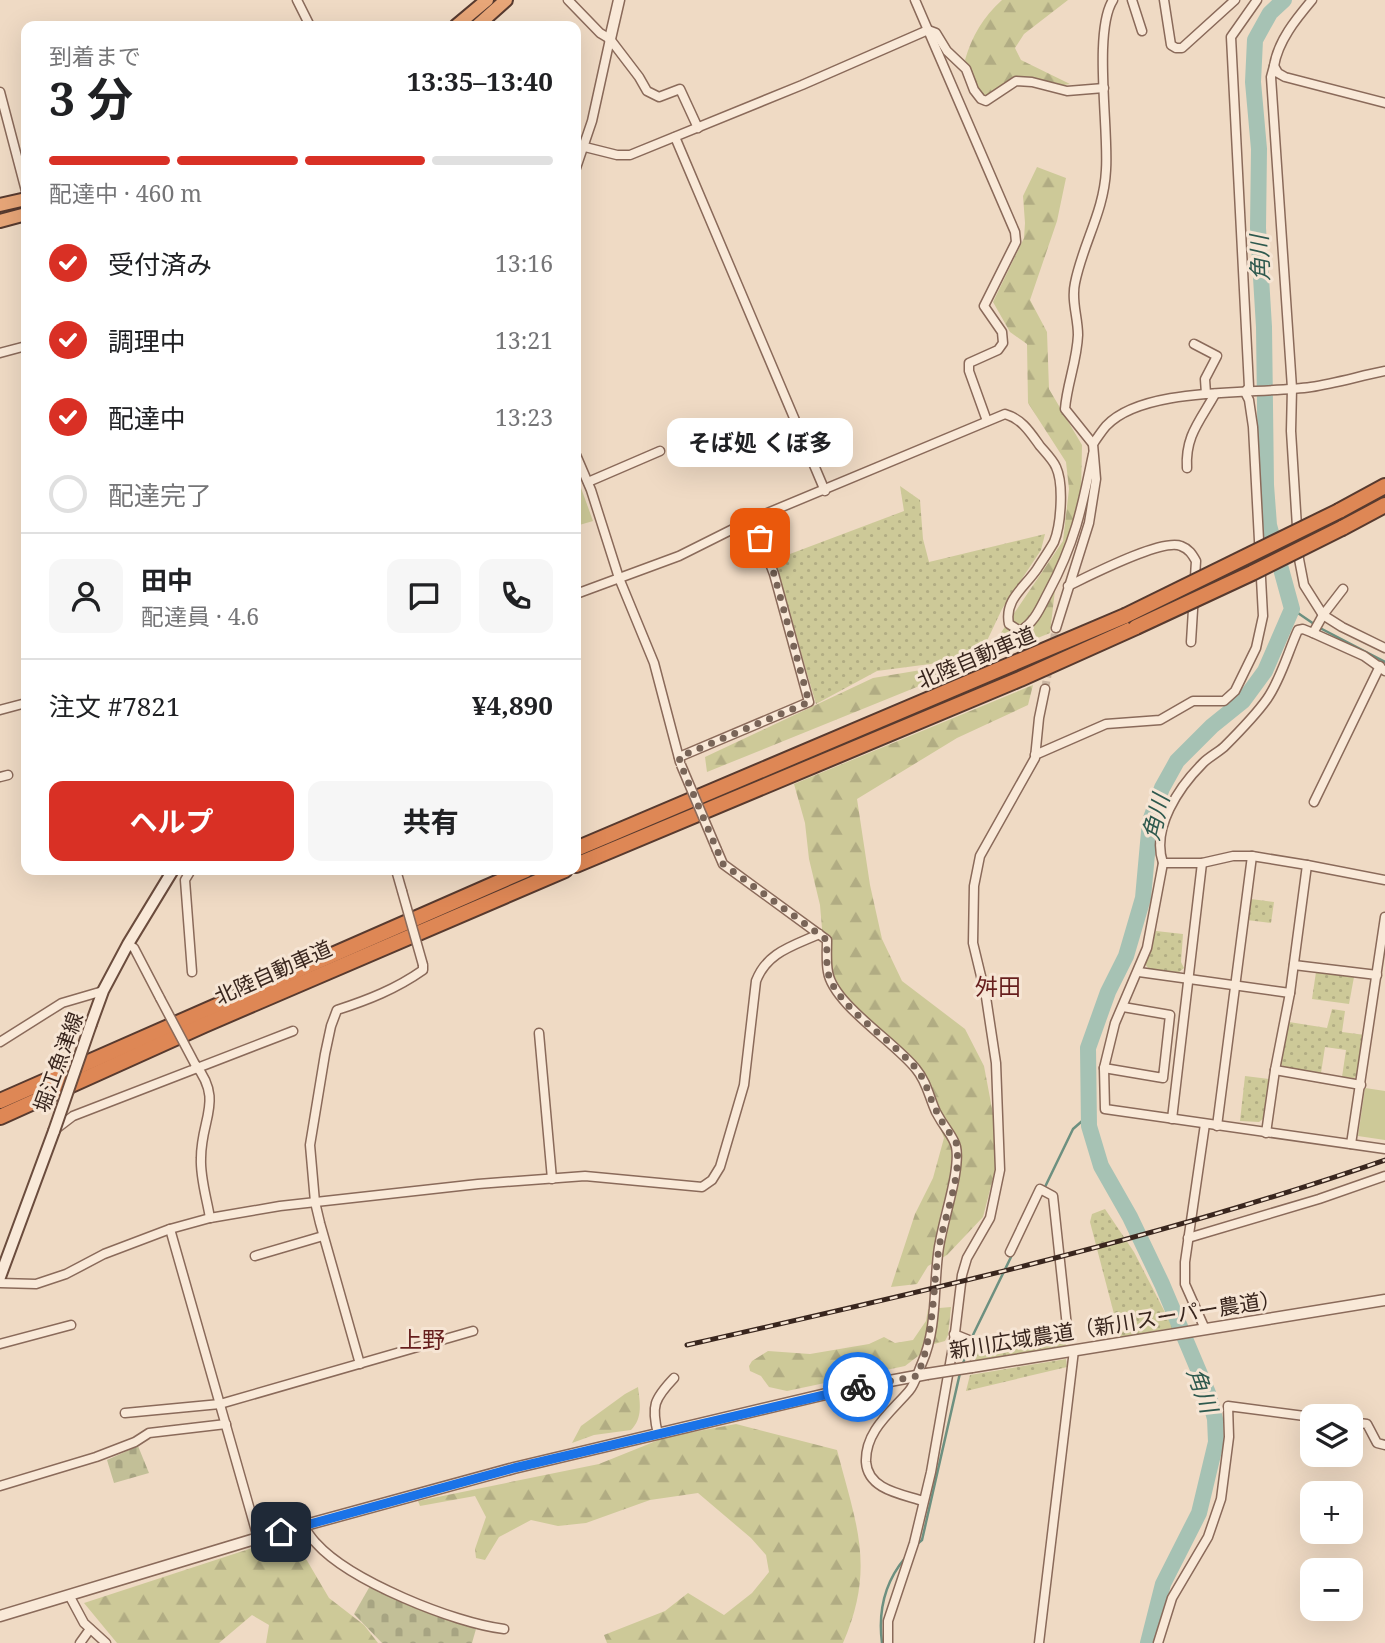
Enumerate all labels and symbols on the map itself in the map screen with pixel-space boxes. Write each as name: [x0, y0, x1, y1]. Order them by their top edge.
water label: 角川: [1242, 231, 1276, 282]
callout: そば処 くぼ多: [667, 419, 853, 468]
pin: [730, 508, 790, 568]
street label: 北陸自動車道: [913, 619, 1039, 695]
water label: 角川: [1134, 788, 1177, 843]
street label: 北陸自動車道: [210, 934, 336, 1010]
district label: 舛田: [975, 970, 1021, 1002]
street label: 堀江魚津線: [27, 1008, 89, 1116]
street label: 新川広域農道（新川スーパー農道）: [947, 1284, 1283, 1364]
district label: 上野: [399, 1323, 445, 1355]
courier: [823, 1352, 893, 1422]
water label: 角川: [1180, 1363, 1227, 1420]
pin: [251, 1502, 311, 1562]

